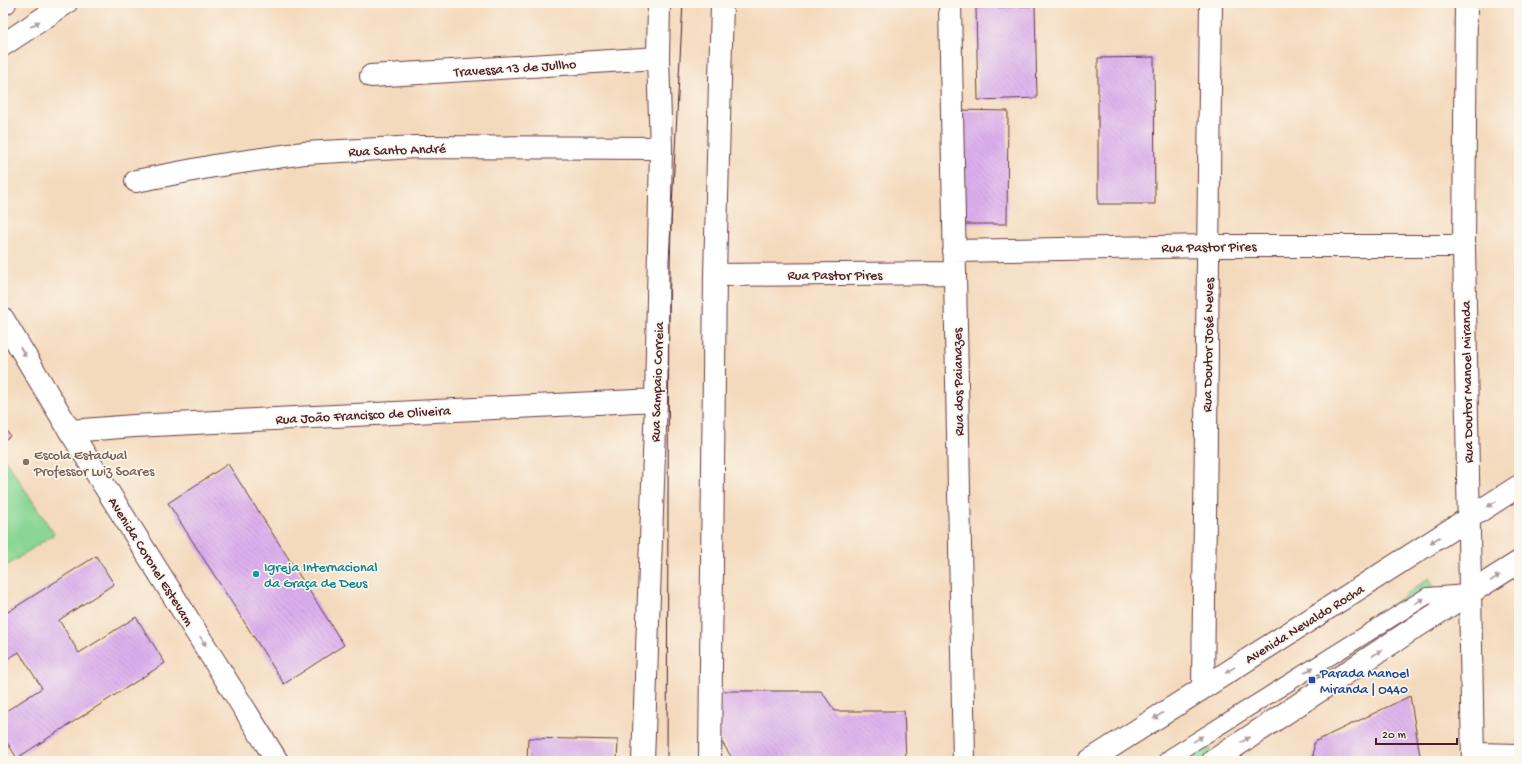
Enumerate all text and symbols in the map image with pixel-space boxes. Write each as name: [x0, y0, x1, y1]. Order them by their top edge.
one-way arrow: [29, 20, 40, 28]
street label: Travessa 13 de Jullho: [452, 57, 577, 82]
street label: Rua Santo André: [348, 141, 447, 162]
street label: Rua Pastor Pires: [1161, 239, 1258, 258]
street label: Rua Pastor Pires: [788, 268, 883, 285]
street label: Rua Doutor José Neves: [1200, 277, 1219, 412]
street label: Rua Doutor Manoel Miranda: [1459, 299, 1478, 463]
street label: Rua Sampaio Correia: [648, 320, 669, 442]
street label: Rua dos Paianazes: [950, 327, 969, 436]
one-way arrow: [19, 347, 27, 357]
street label: Rua João Francisco de Oliveira: [275, 403, 452, 430]
place label: Escola Estadual Professor Luiz Soares: [33, 448, 155, 481]
marker: Escola Estadual Professor Luiz Soares: [21, 457, 31, 467]
street label: Avenida Coronel Estevam: [103, 495, 197, 630]
one-way arrow: [1486, 500, 1498, 507]
one-way arrow: [1430, 536, 1441, 544]
place label: Igreja Internacional da Graça de Deus: [264, 560, 378, 593]
marker: Igreja Internacional da Graça de Deus: [251, 569, 261, 579]
one-way arrow: [1489, 574, 1501, 581]
street label: Avenida Nevaldo Rocha: [1243, 581, 1369, 669]
one-way arrow: [1413, 598, 1425, 605]
one-way arrow: [199, 635, 206, 647]
one-way arrow: [1372, 649, 1383, 657]
one-way arrow: [1225, 666, 1235, 674]
one-way arrow: [1303, 666, 1314, 674]
place label: Parada Manoel Miranda | O440: [1319, 666, 1409, 699]
marker: Parada Manoel Miranda | O440: [1307, 675, 1317, 685]
one-way arrow: [1153, 712, 1164, 720]
scale bar: [1376, 720, 1457, 746]
text: 20 m: [1382, 729, 1407, 743]
one-way arrow: [1193, 735, 1203, 743]
one-way arrow: [1240, 736, 1251, 743]

